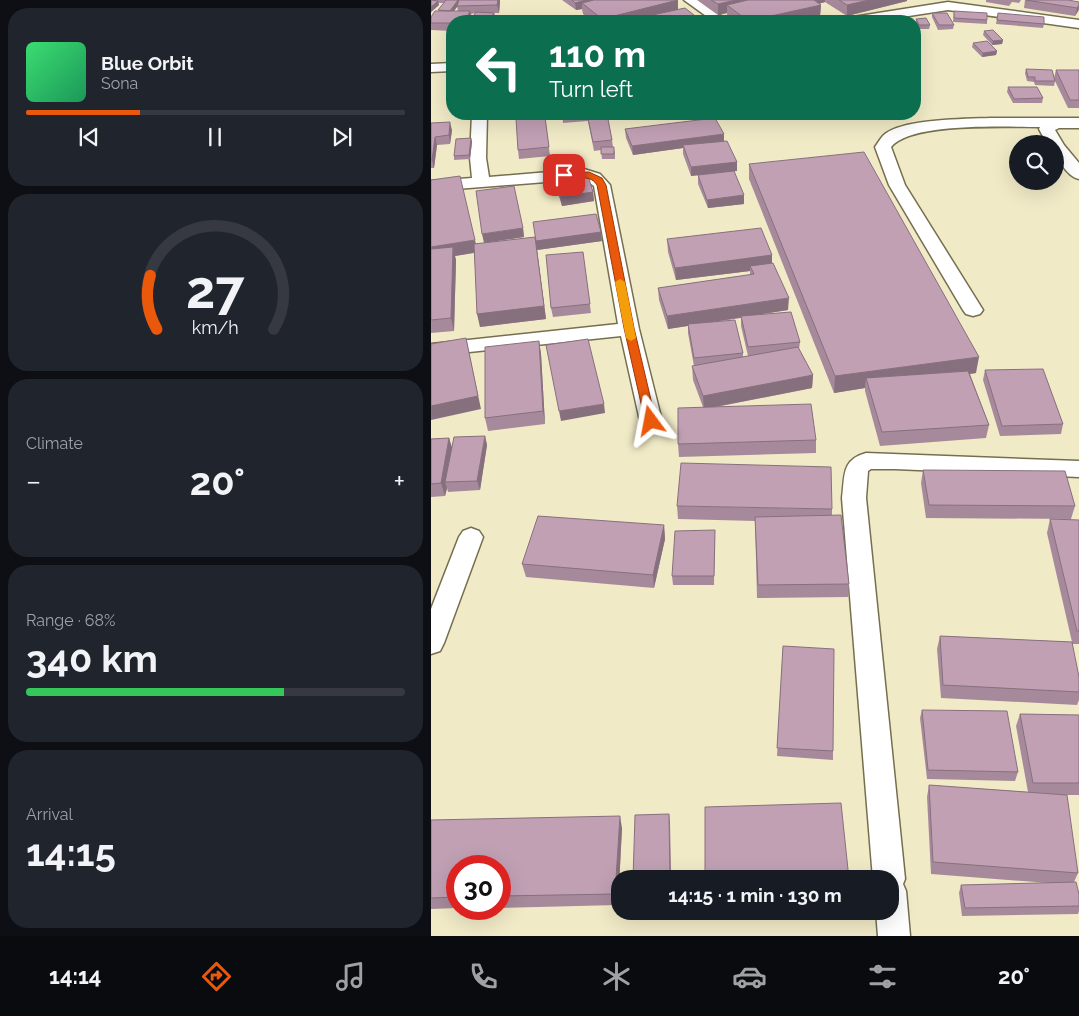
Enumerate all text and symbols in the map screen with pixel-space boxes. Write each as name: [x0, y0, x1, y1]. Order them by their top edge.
text: 110 m: [549, 34, 646, 75]
icon: left: [466, 35, 531, 100]
text: Blue Orbit: [101, 52, 193, 74]
text: Sona: [101, 74, 138, 93]
text: Turn left: [549, 76, 633, 102]
icon: previous: [75, 123, 103, 151]
icon: pause: [201, 123, 229, 151]
icon: next: [328, 123, 356, 151]
map controls: [1009, 135, 1064, 190]
button: search: [1009, 135, 1064, 190]
pin: [543, 154, 585, 196]
icon: arrive: [550, 161, 578, 189]
text: 27: [186, 259, 246, 320]
text: km/h: [192, 317, 239, 338]
position arrow: [624, 394, 676, 446]
text: Climate: [26, 434, 83, 453]
text: 20°: [190, 459, 245, 504]
text: −: [26, 465, 41, 498]
text: +: [393, 465, 405, 498]
text: Range · 68%: [26, 611, 115, 630]
text: 340 km: [26, 636, 158, 681]
text: Arrival: [26, 805, 73, 824]
text: 14:15: [26, 830, 116, 875]
speed limit sign: 30: [446, 855, 511, 920]
text: 14:15 · 1 min · 130 m: [668, 884, 842, 906]
icon: directions: [199, 959, 234, 994]
icon: music: [333, 959, 368, 994]
icon: phone: [466, 959, 501, 994]
icon: climate: [599, 959, 634, 994]
icon: car: [732, 959, 767, 994]
icon: filters: [865, 959, 900, 994]
text: 14:14: [49, 963, 101, 989]
text: 20°: [998, 963, 1030, 989]

